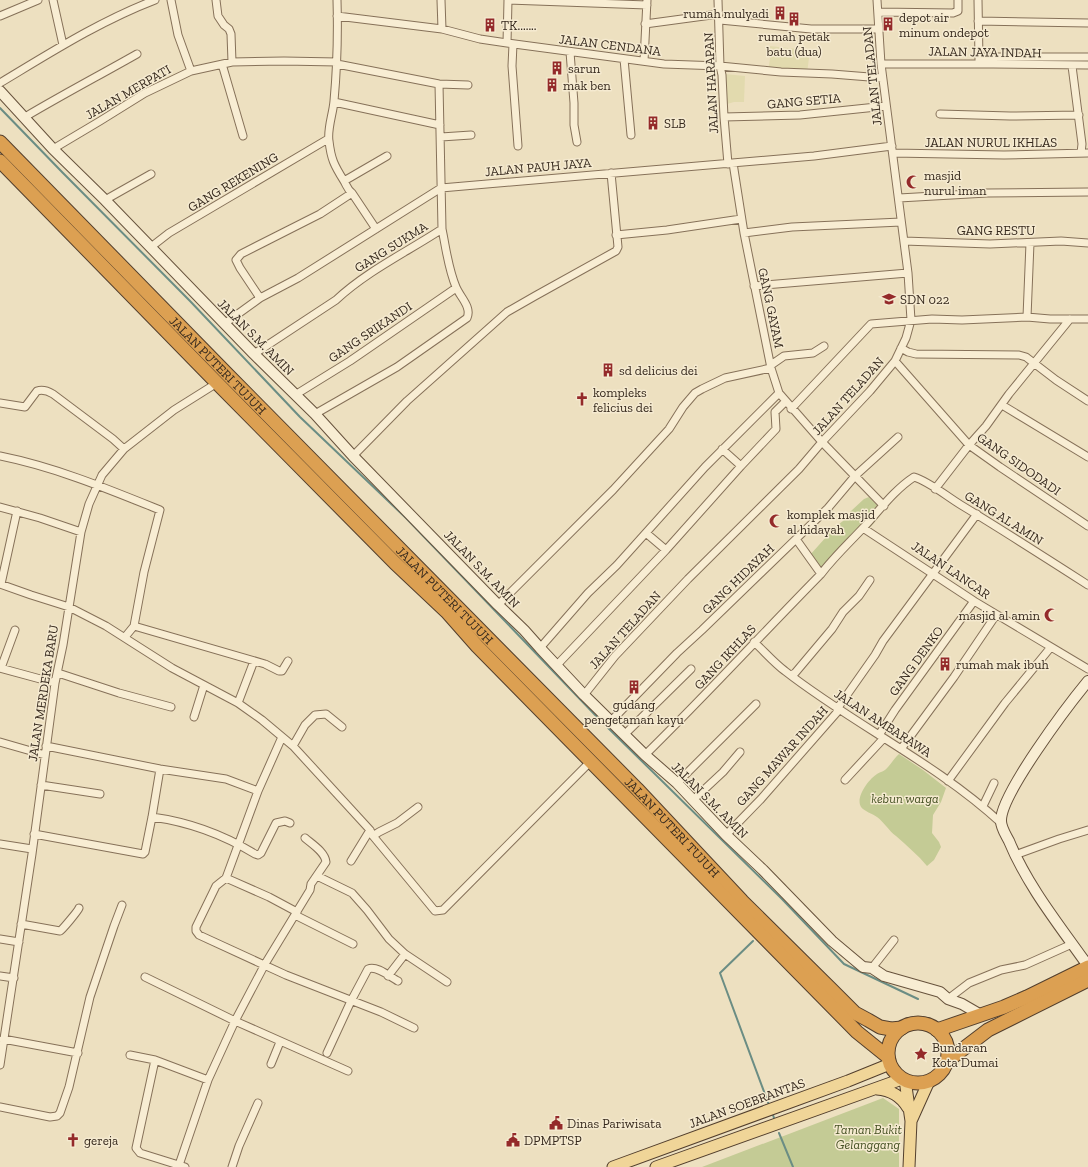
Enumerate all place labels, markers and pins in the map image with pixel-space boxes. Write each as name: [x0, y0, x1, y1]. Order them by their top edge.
building icon: rumah mulyadi: [772, 5, 788, 21]
place label: rumah mulyadi: [683, 6, 769, 21]
place label: depot air minum ondepot: [899, 10, 989, 40]
building icon: rumah petak batu (dua): [786, 11, 802, 27]
building icon: depot air minum ondepot: [880, 16, 896, 32]
building icon: TK.......: [482, 17, 498, 33]
place label: TK.......: [501, 18, 537, 33]
place label: rumah petak batu (dua): [758, 29, 830, 59]
building icon: sarun: [549, 60, 565, 76]
place label: sarun: [568, 61, 601, 76]
building icon: mak ben: [544, 77, 560, 93]
place label: mak ben: [563, 78, 611, 93]
building icon: SLB: [645, 115, 661, 131]
place label: SLB: [664, 116, 686, 131]
place label: masjid nurul iman: [924, 168, 987, 198]
mosque icon: masjid nurul iman: [905, 174, 921, 190]
school or university icon: SDN 022: [881, 291, 897, 307]
place label: SDN 022: [900, 292, 950, 307]
building icon: sd delicius dei: [600, 362, 616, 378]
place label: sd delicius dei: [619, 363, 698, 378]
place label: kompleks felicius dei: [593, 385, 653, 415]
church icon: kompleks felicius dei: [574, 391, 590, 407]
place label: komplek masjid al hidayah: [787, 507, 875, 537]
mosque icon: komplek masjid al hidayah: [768, 513, 784, 529]
mosque icon: masjid al amin: [1043, 607, 1059, 623]
place label: masjid al amin: [959, 608, 1041, 624]
building icon: rumah mak ibuh: [937, 656, 953, 672]
place label: rumah mak ibuh: [956, 657, 1049, 672]
building icon: gudang pengetaman kayu: [626, 679, 642, 695]
place label: gudang pengetaman kayu: [584, 697, 685, 727]
place label: Bundaran Kota Dumai: [932, 1040, 999, 1070]
place icon: Bundaran Kota Dumai: [913, 1046, 929, 1062]
public building icon: Dinas Pariwisata: [548, 1115, 564, 1131]
place label: Dinas Pariwisata: [567, 1116, 662, 1131]
church icon: gereja: [65, 1132, 81, 1148]
public building icon: DPMPTSP: [505, 1132, 521, 1148]
place label: gereja: [84, 1133, 119, 1149]
place label: DPMPTSP: [524, 1133, 582, 1148]

